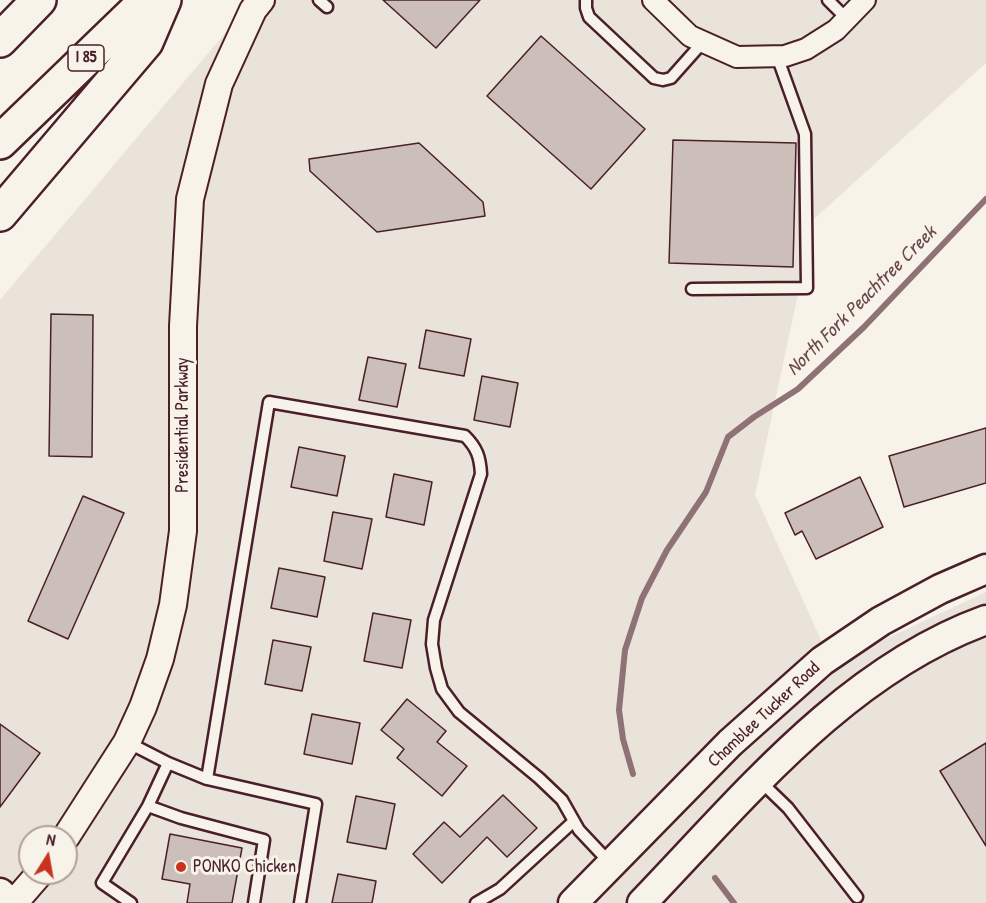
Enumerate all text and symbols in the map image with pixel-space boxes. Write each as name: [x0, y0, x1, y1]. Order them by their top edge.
road number: I 85: [68, 45, 104, 71]
water label: North Fork Peachtree Creek: [782, 221, 942, 381]
street label: Presidential Parkway: [172, 357, 194, 493]
street label: Chamblee Tucker Road: [704, 658, 824, 772]
north arrow: [18, 825, 78, 885]
text: N: [45, 828, 57, 851]
place label: PONKO Chicken: [193, 856, 296, 878]
marker: PONKO Chicken: [174, 860, 188, 874]

